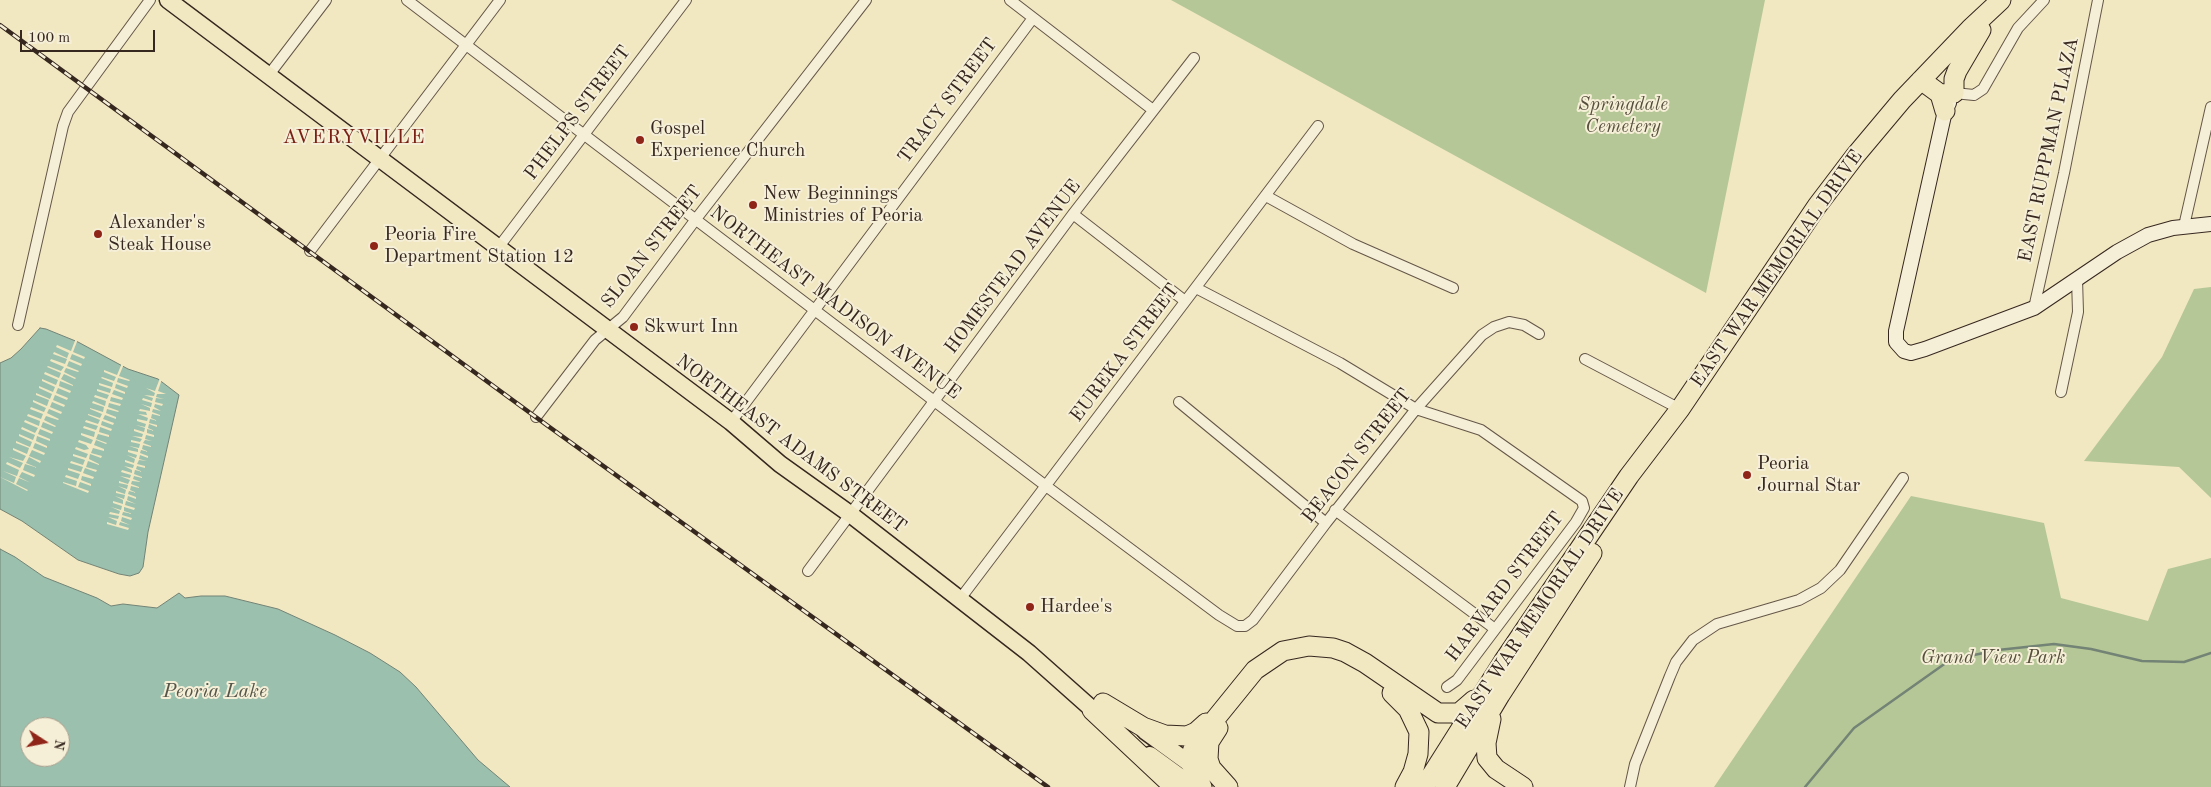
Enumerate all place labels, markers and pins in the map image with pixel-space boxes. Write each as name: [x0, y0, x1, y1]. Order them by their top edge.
place label: Gospel Experience Church: [650, 118, 805, 162]
marker: Gospel Experience Church: [634, 134, 646, 146]
place label: New Beginnings Ministries of Peoria: [763, 183, 923, 227]
marker: New Beginnings Ministries of Peoria: [747, 199, 759, 211]
place label: Alexander's Steak House: [108, 212, 211, 256]
place label: Peoria Fire Department Station 12: [384, 224, 574, 268]
marker: Alexander's Steak House: [92, 228, 104, 240]
marker: Peoria Fire Department Station 12: [368, 240, 380, 252]
place label: Skwurt Inn: [644, 316, 738, 338]
marker: Skwurt Inn: [628, 321, 640, 333]
place label: Peoria Journal Star: [1757, 453, 1860, 497]
marker: Peoria Journal Star: [1741, 469, 1753, 481]
place label: Hardee's: [1040, 596, 1112, 618]
marker: Hardee's: [1024, 601, 1036, 613]

